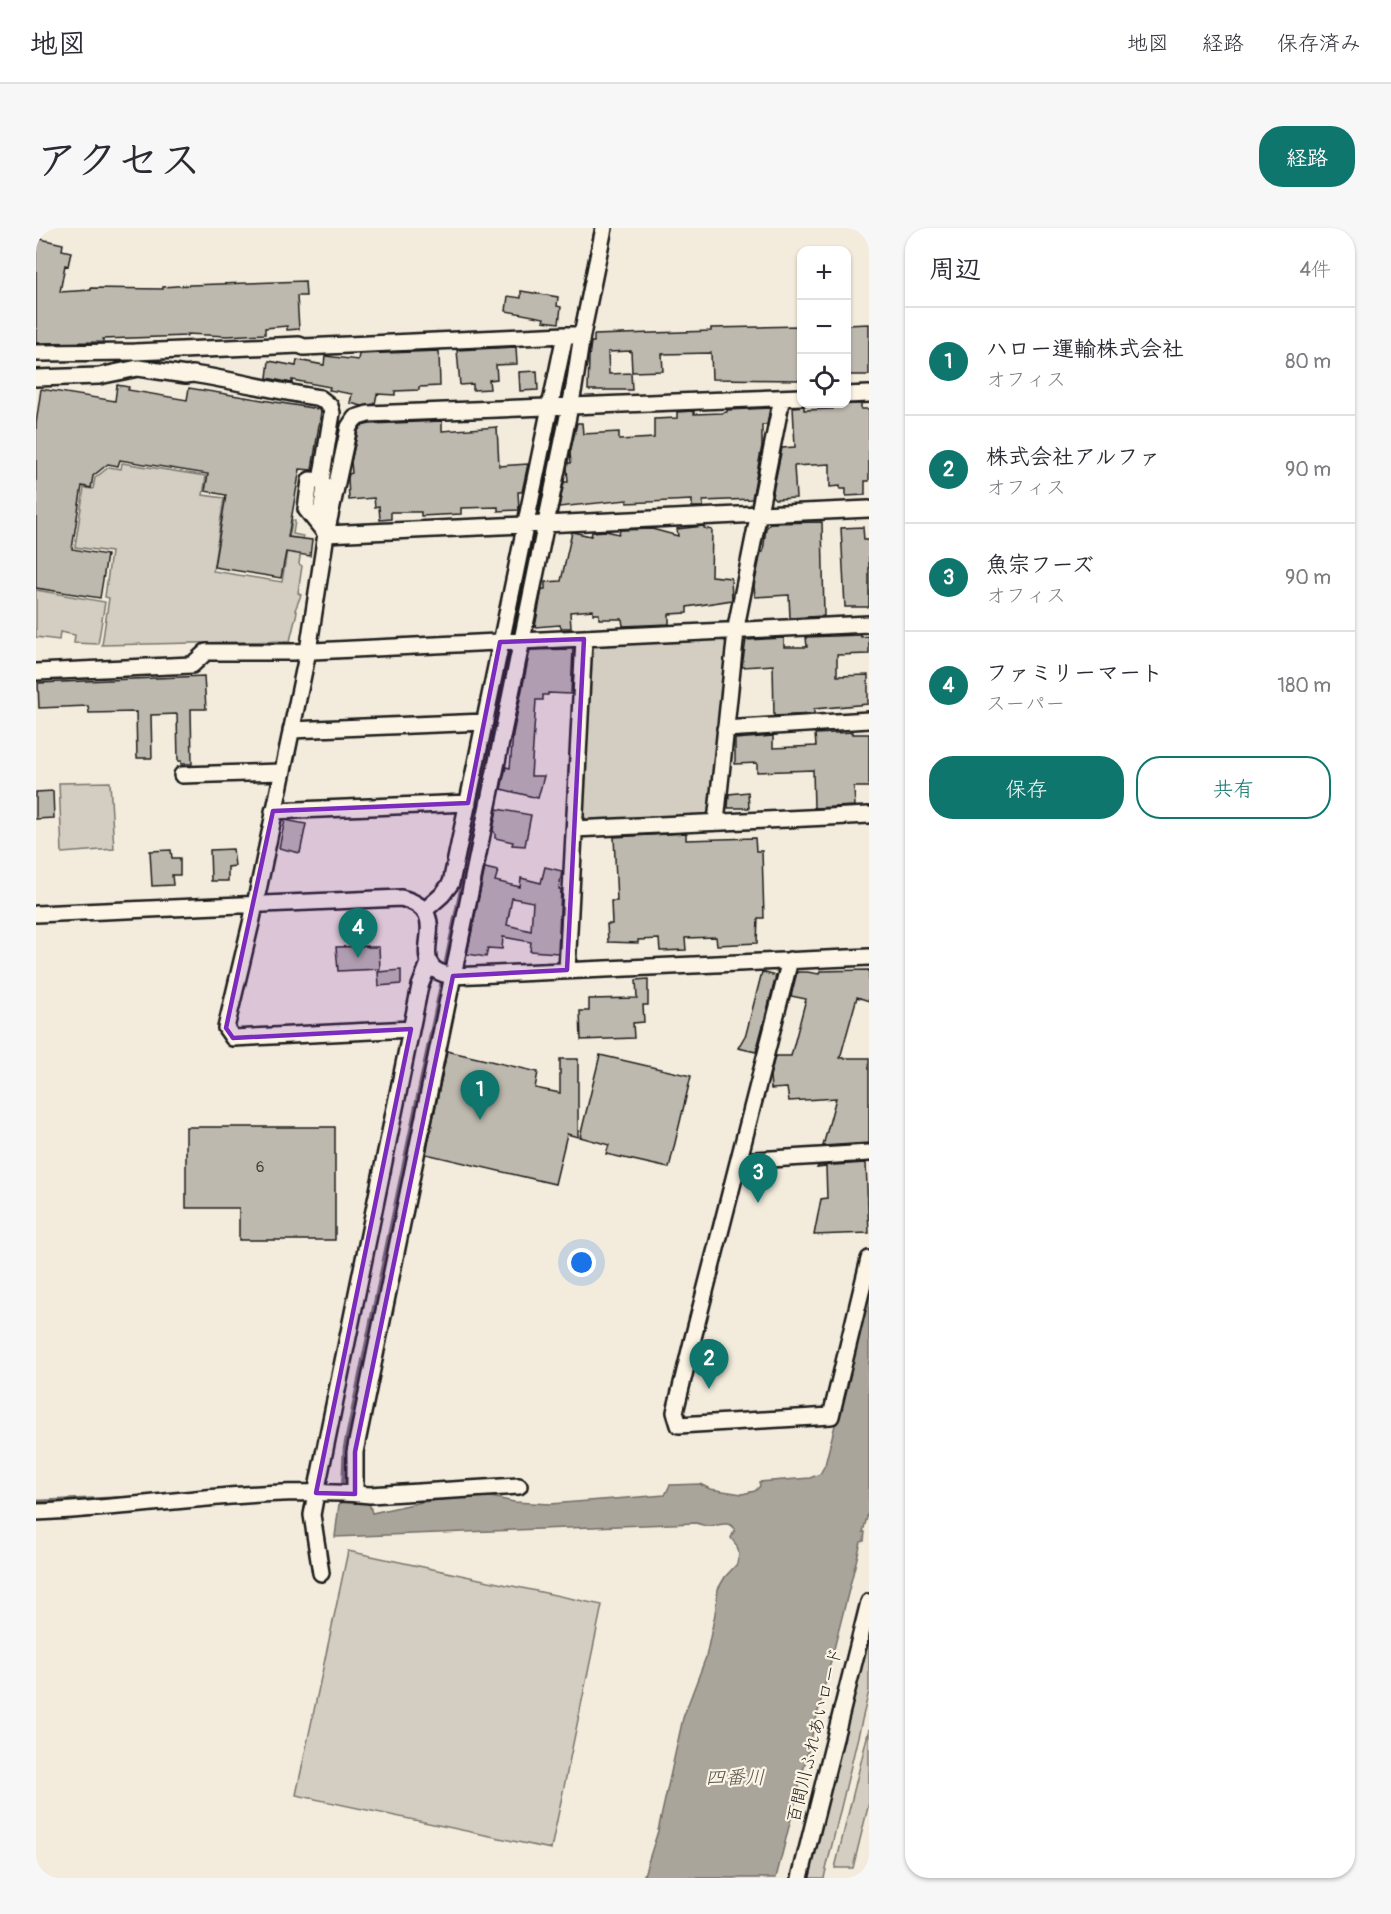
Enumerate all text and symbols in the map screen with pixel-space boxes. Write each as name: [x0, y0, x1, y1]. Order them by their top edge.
text: 地図: [30, 27, 86, 62]
text: 地図: [1127, 30, 1169, 57]
text: 経路: [1202, 30, 1244, 57]
text: 保存済み: [1277, 30, 1361, 57]
button: 経路: [1259, 126, 1355, 187]
text: アクセス: [36, 135, 201, 187]
map controls: [797, 246, 851, 408]
button: +: [797, 246, 851, 300]
text: 周辺: [929, 254, 981, 286]
text: 4件: [1299, 257, 1331, 282]
button: −: [797, 300, 851, 354]
text: ハロー運輸株式会社: [986, 335, 1184, 363]
text: 1: [945, 349, 952, 374]
text: 80 m: [1285, 349, 1331, 374]
button: locate: [797, 354, 851, 408]
text: オフィス: [986, 367, 1066, 392]
text: 株式会社アルファ: [986, 443, 1161, 471]
text: 2: [943, 457, 954, 482]
text: 90 m: [1285, 457, 1331, 482]
text: オフィス: [986, 475, 1066, 500]
text: 魚宗フーズ: [986, 551, 1094, 579]
text: 3: [943, 565, 954, 590]
text: 90 m: [1285, 565, 1331, 590]
text: オフィス: [986, 583, 1066, 608]
text: ファミリーマート: [986, 659, 1163, 687]
text: 4: [943, 673, 954, 698]
text: 180 m: [1277, 673, 1331, 698]
text: スーパー: [986, 691, 1065, 716]
button: 保存: [929, 756, 1124, 819]
button: 共有: [1136, 756, 1331, 819]
pin: 4: [338, 908, 378, 958]
pin: 1: [460, 1070, 500, 1120]
pin: 3: [738, 1154, 778, 1203]
house number: 6: [256, 1158, 264, 1177]
your location: [567, 1248, 596, 1277]
pin: 2: [690, 1340, 728, 1389]
street label: 百間川ふれあいロード: [782, 1645, 848, 1825]
water label: 四番川: [705, 1765, 765, 1790]

